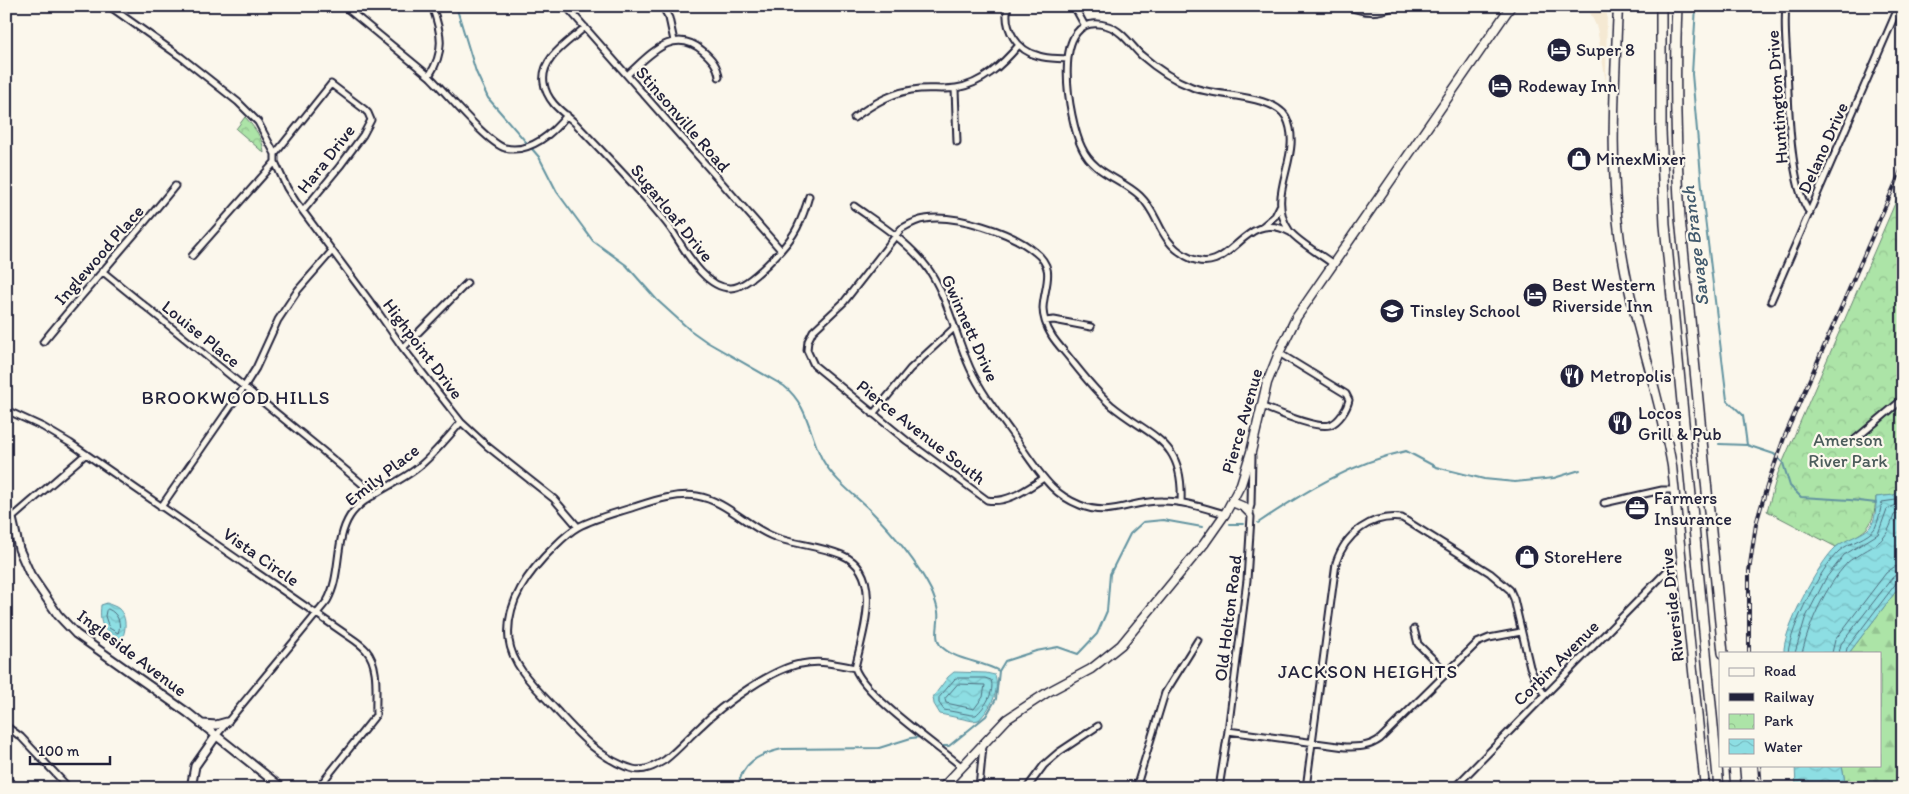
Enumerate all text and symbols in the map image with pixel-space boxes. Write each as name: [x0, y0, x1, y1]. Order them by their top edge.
street label: Huntington Drive: [1761, 29, 1793, 165]
hotel icon: Super 8: [1546, 37, 1572, 63]
place label: Super 8: [1576, 39, 1635, 61]
street label: Stinsonville Road: [631, 62, 735, 177]
hotel icon: Rodeway Inn: [1487, 73, 1513, 99]
place label: Rodeway Inn: [1518, 75, 1618, 97]
street label: Delano Drive: [1793, 99, 1853, 197]
street label: Hara Drive: [292, 120, 360, 198]
shop icon: MinexMixer: [1566, 146, 1592, 172]
place label: MinexMixer: [1596, 148, 1687, 170]
street label: Sugarloaf Drive: [626, 160, 718, 266]
water label: Savage Branch: [1676, 184, 1714, 307]
street label: Inglewood Place: [49, 200, 149, 310]
street label: Gwinnett Drive: [937, 271, 1003, 385]
place label: Best Western Riverside Inn: [1552, 274, 1655, 317]
hotel icon: Best Western Riverside Inn: [1522, 282, 1548, 308]
street label: Highpoint Drive: [378, 294, 468, 404]
street label: Louise Place: [157, 296, 245, 372]
school or university icon: Tinsley School: [1379, 298, 1405, 324]
place label: Tinsley School: [1410, 300, 1520, 322]
restaurant icon: Metropolis: [1559, 363, 1585, 389]
place label: Metropolis: [1590, 365, 1672, 387]
street label: Pierce Avenue: [1216, 366, 1268, 476]
street label: Pierce Avenue South: [852, 375, 990, 489]
district label: BROOKWOOD HILLS: [142, 386, 330, 409]
place label: Locos Grill & Pub: [1638, 402, 1722, 445]
restaurant icon: Locos Grill & Pub: [1607, 410, 1633, 436]
park label: Amerson River Park: [1808, 429, 1888, 472]
street label: Emily Place: [340, 439, 424, 511]
place label: Farmers Insurance: [1654, 487, 1732, 530]
office icon: Farmers Insurance: [1624, 495, 1650, 521]
street label: Vista Circle: [219, 523, 303, 591]
shop icon: StoreHere: [1514, 544, 1540, 570]
place label: StoreHere: [1544, 546, 1622, 568]
street label: Riverside Drive: [1655, 547, 1689, 663]
street label: Old Holton Road: [1209, 553, 1247, 683]
street label: Ingleside Avenue: [73, 605, 191, 701]
street label: Corbin Avenue: [1508, 615, 1604, 711]
legend: [1719, 652, 1882, 766]
district label: JACKSON HEIGHTS: [1278, 660, 1458, 683]
text: Road: [1764, 662, 1797, 680]
text: Railway: [1764, 688, 1814, 706]
text: Park: [1764, 712, 1794, 730]
scale bar: [30, 734, 110, 766]
text: Water: [1764, 738, 1803, 756]
text: 100 m: [38, 742, 80, 760]

